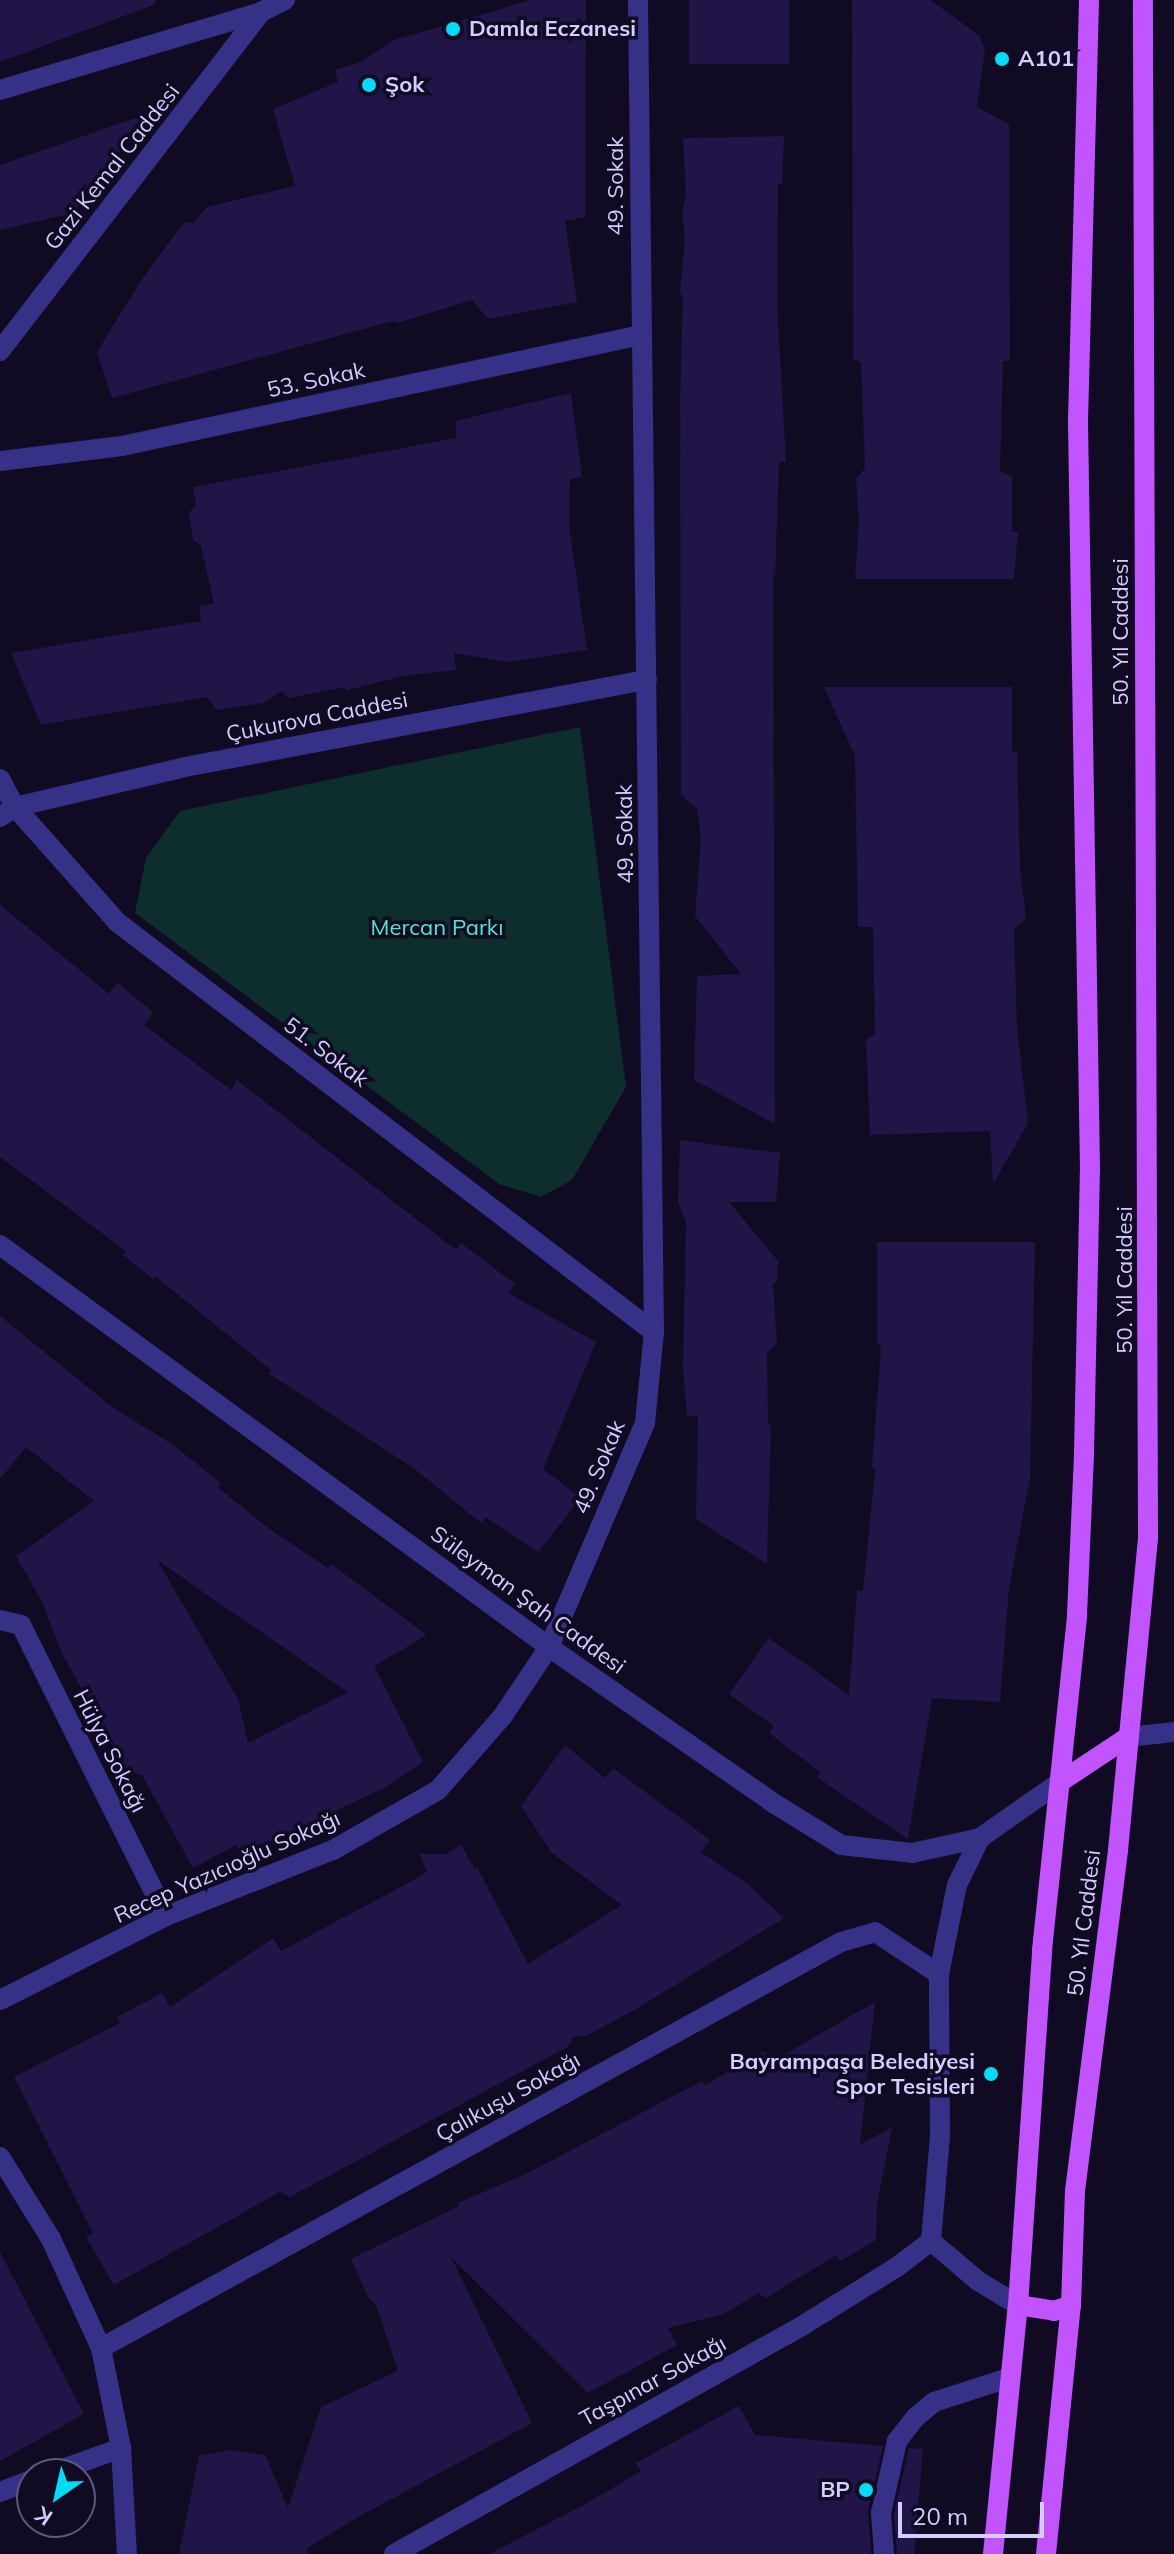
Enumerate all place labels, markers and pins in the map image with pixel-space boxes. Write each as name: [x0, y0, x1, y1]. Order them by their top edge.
place label: Damla Eczanesi: [469, 16, 636, 42]
marker: Damla Eczanesi: [444, 20, 462, 38]
place label: A101: [1018, 46, 1074, 72]
marker: A101: [993, 50, 1011, 68]
place label: Şok: [385, 72, 424, 98]
marker: Şok: [360, 76, 378, 94]
place label: Bayrampaşa Belediyesi Spor Tesisleri: [729, 2048, 975, 2100]
marker: Bayrampaşa Belediyesi Spor Tesisleri: [982, 2065, 1000, 2083]
place label: BP: [820, 2477, 850, 2503]
marker: BP: [857, 2481, 875, 2499]

